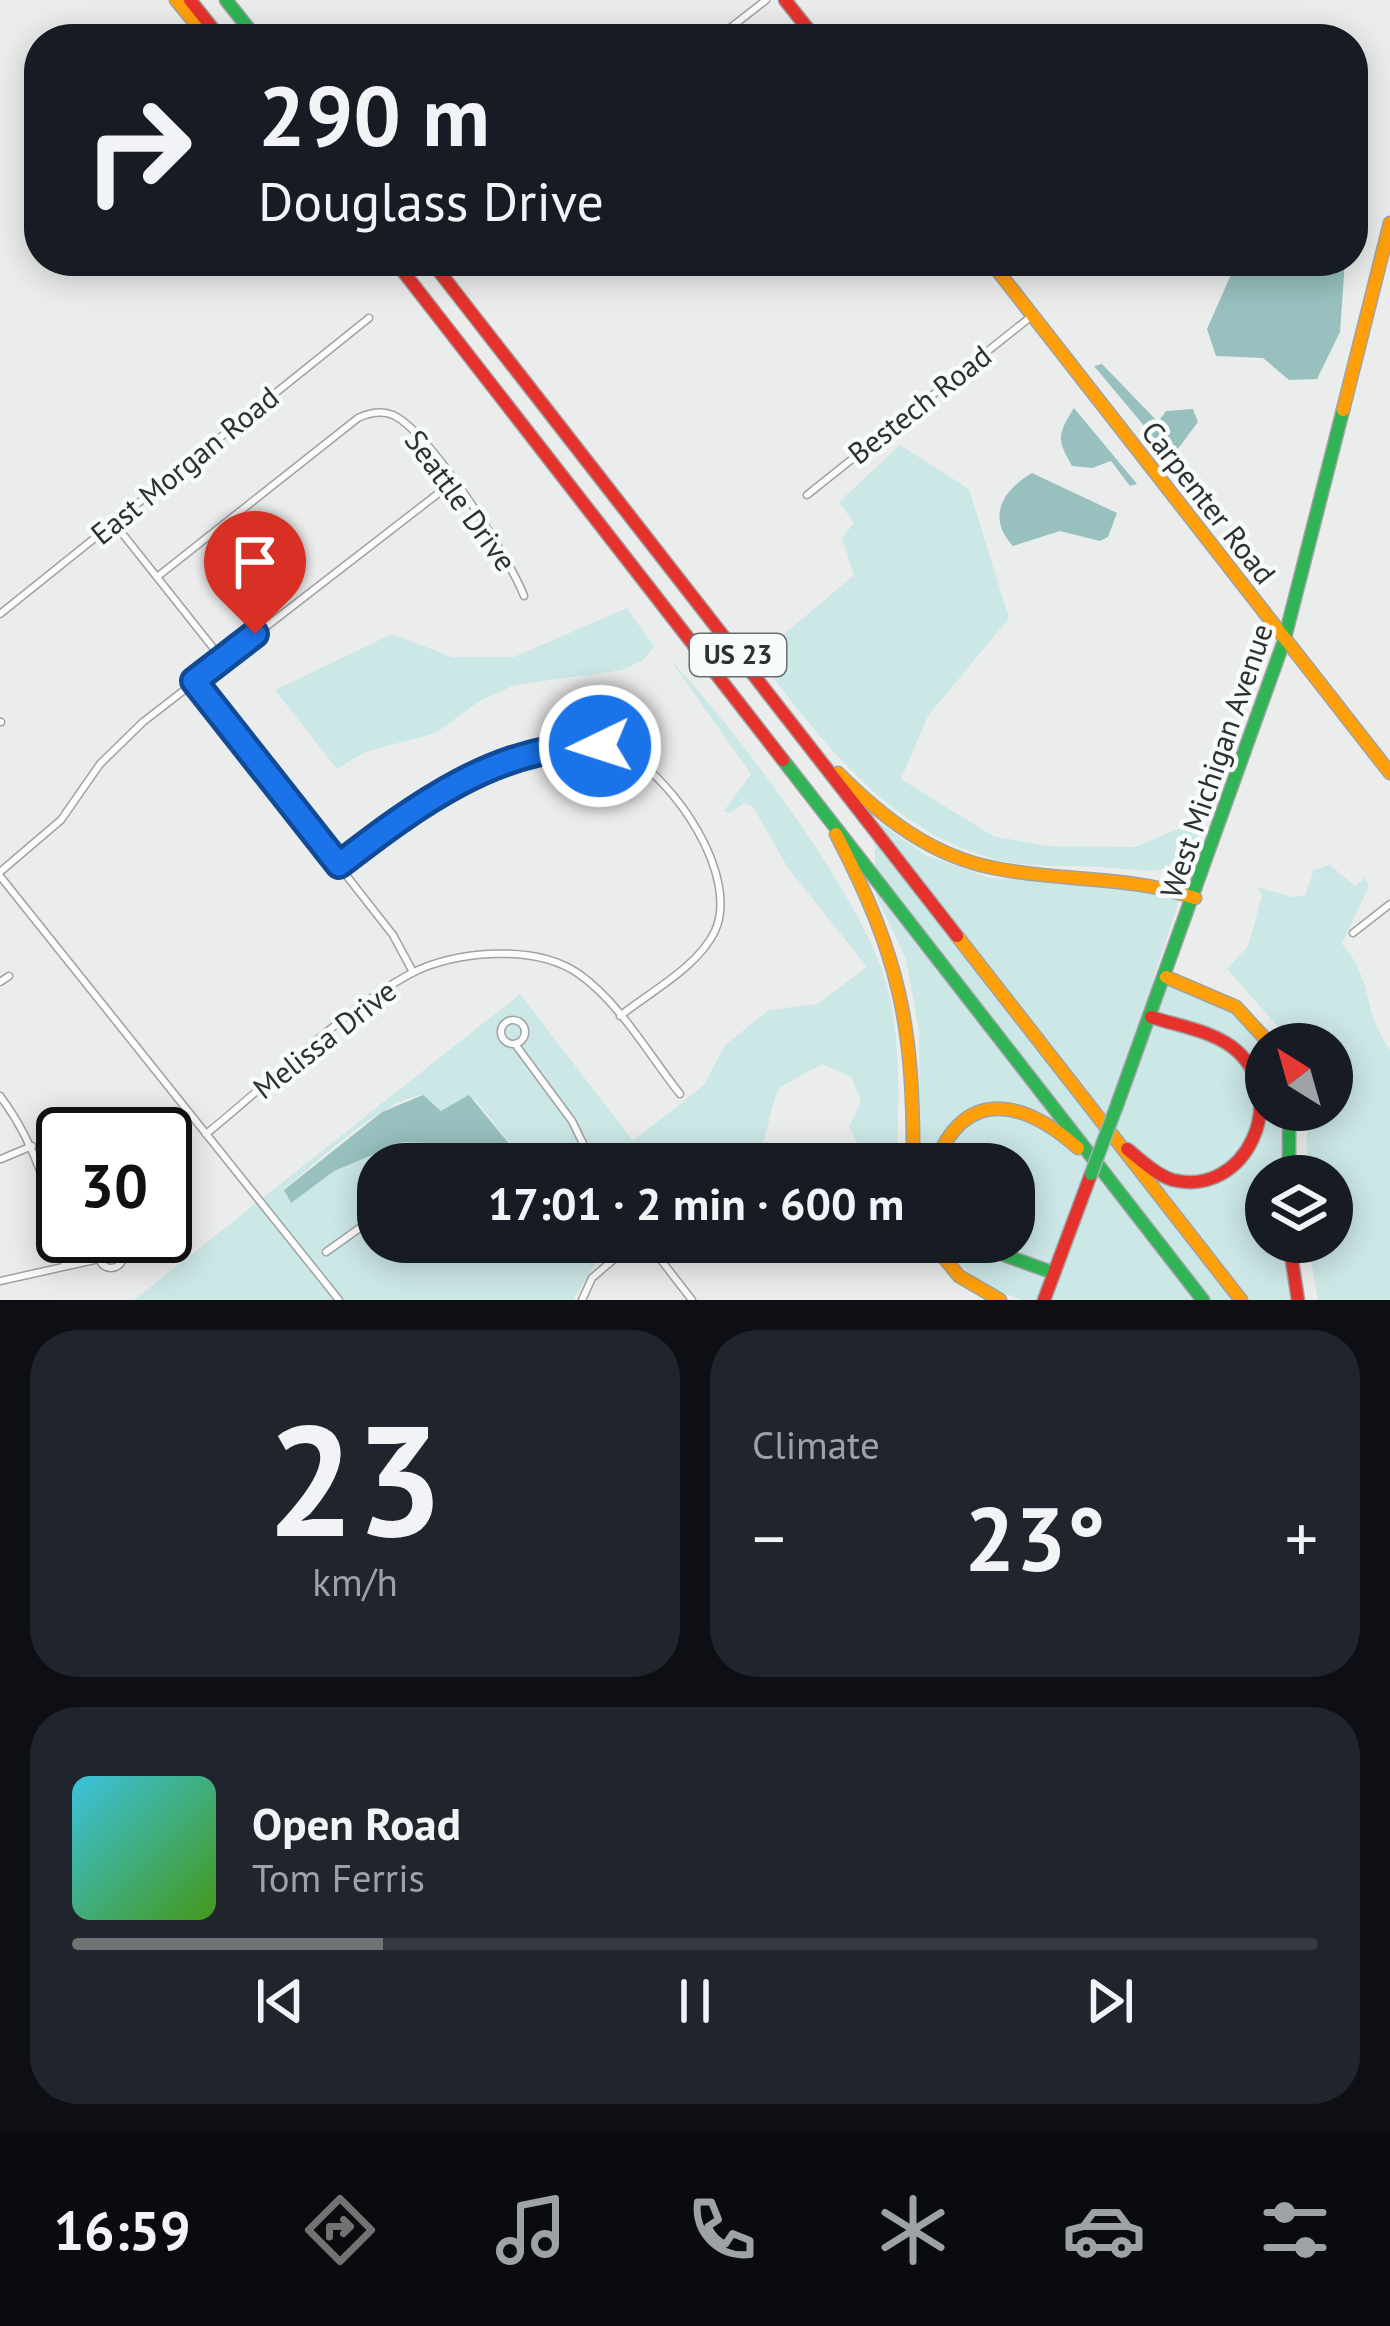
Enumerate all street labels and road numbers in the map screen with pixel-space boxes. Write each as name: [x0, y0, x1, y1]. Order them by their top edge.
street label: Bestech Road: [839, 336, 999, 472]
street label: East Morgan Road: [82, 377, 286, 553]
street label: Carpenter Road: [1133, 413, 1285, 591]
street label: Seattle Drive: [397, 422, 526, 579]
street label: West Michigan Avenue: [1150, 618, 1281, 903]
road number: US 23: [690, 634, 786, 676]
street label: Melissa Drive: [245, 971, 404, 1107]

